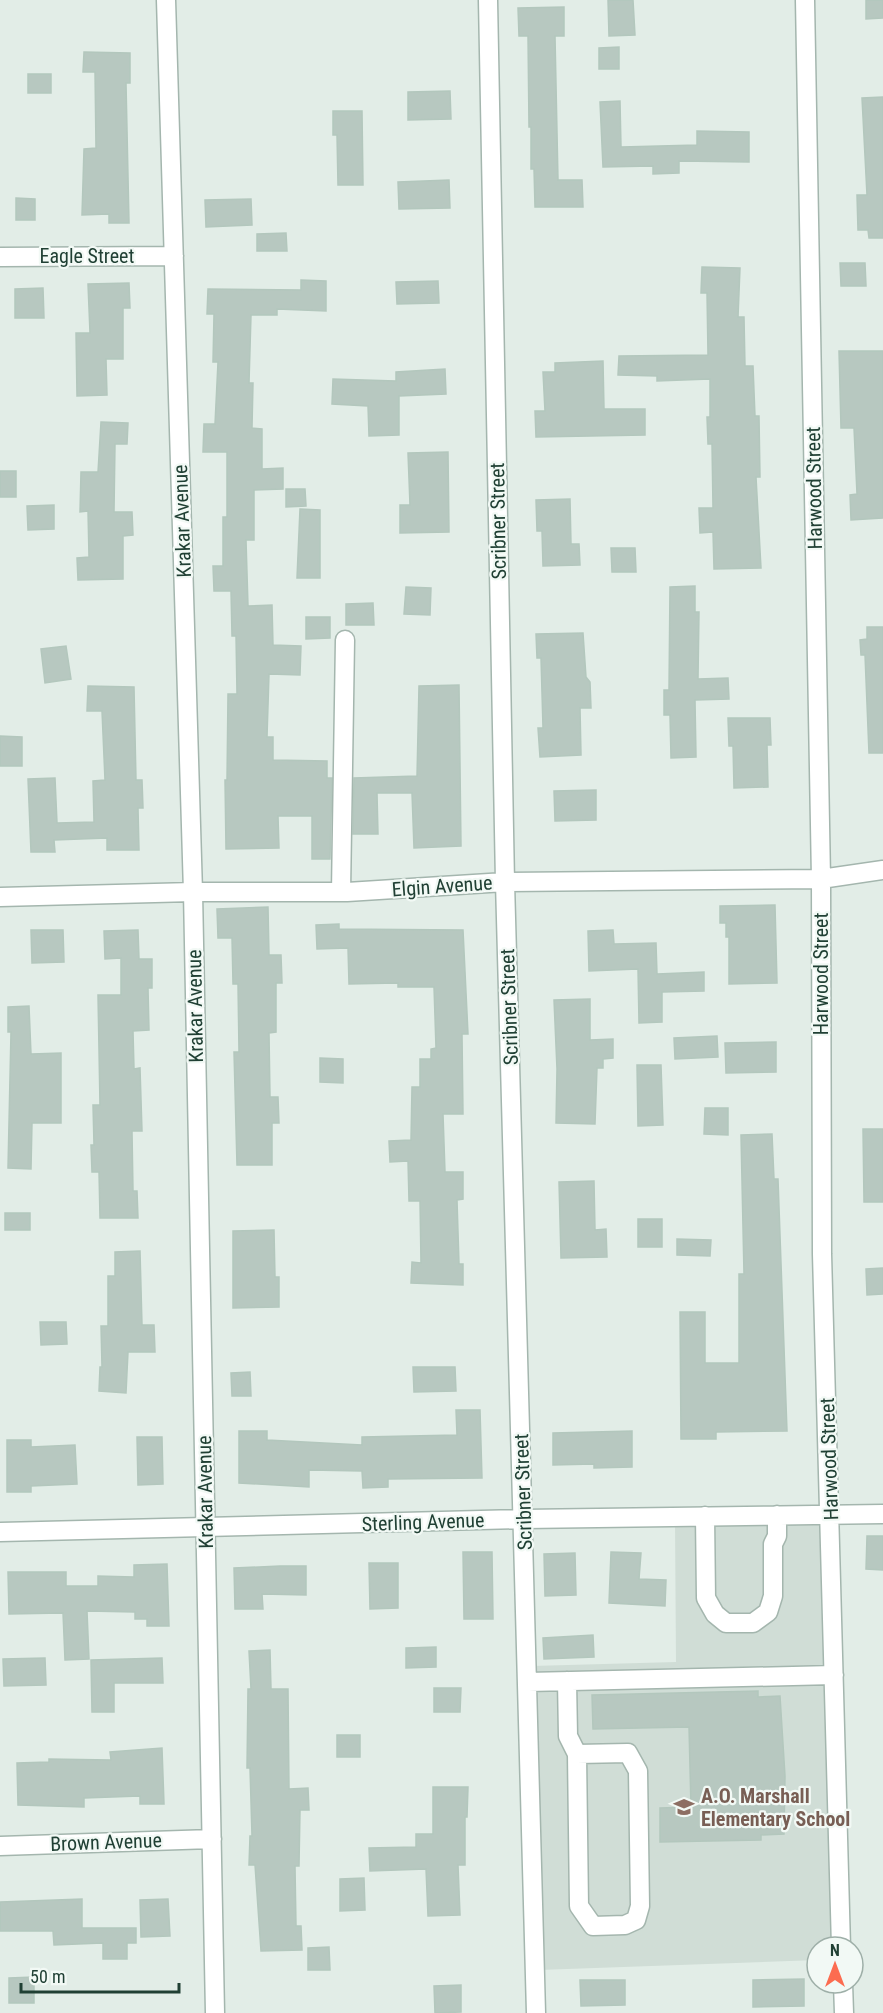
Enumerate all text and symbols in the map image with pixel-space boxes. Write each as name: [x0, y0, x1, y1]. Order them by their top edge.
street label: Eagle Street: [40, 244, 134, 268]
street label: Harwood Street: [801, 426, 827, 550]
street label: Scribner Street: [485, 462, 511, 580]
street label: Krakar Avenue: [168, 464, 196, 578]
street label: Elgin Avenue: [391, 871, 493, 901]
street label: Harwood Street: [809, 913, 833, 1035]
street label: Scribner Street: [495, 948, 523, 1066]
street label: Krakar Avenue: [182, 949, 208, 1063]
street label: Harwood Street: [815, 1397, 843, 1521]
street label: Scribner Street: [509, 1433, 537, 1551]
street label: Krakar Avenue: [192, 1435, 218, 1549]
street label: Sterling Avenue: [361, 1508, 485, 1536]
place label: A.O. Marshall Elementary School: [701, 1784, 850, 1831]
school or university icon: A.O. Marshall Elementary School: [672, 1795, 696, 1819]
street label: Brown Avenue: [50, 1828, 162, 1856]
north arrow: [805, 1935, 865, 1995]
text: N: [830, 1941, 840, 1960]
scale bar: [21, 1956, 178, 1994]
text: 50 m: [30, 1966, 65, 1987]

